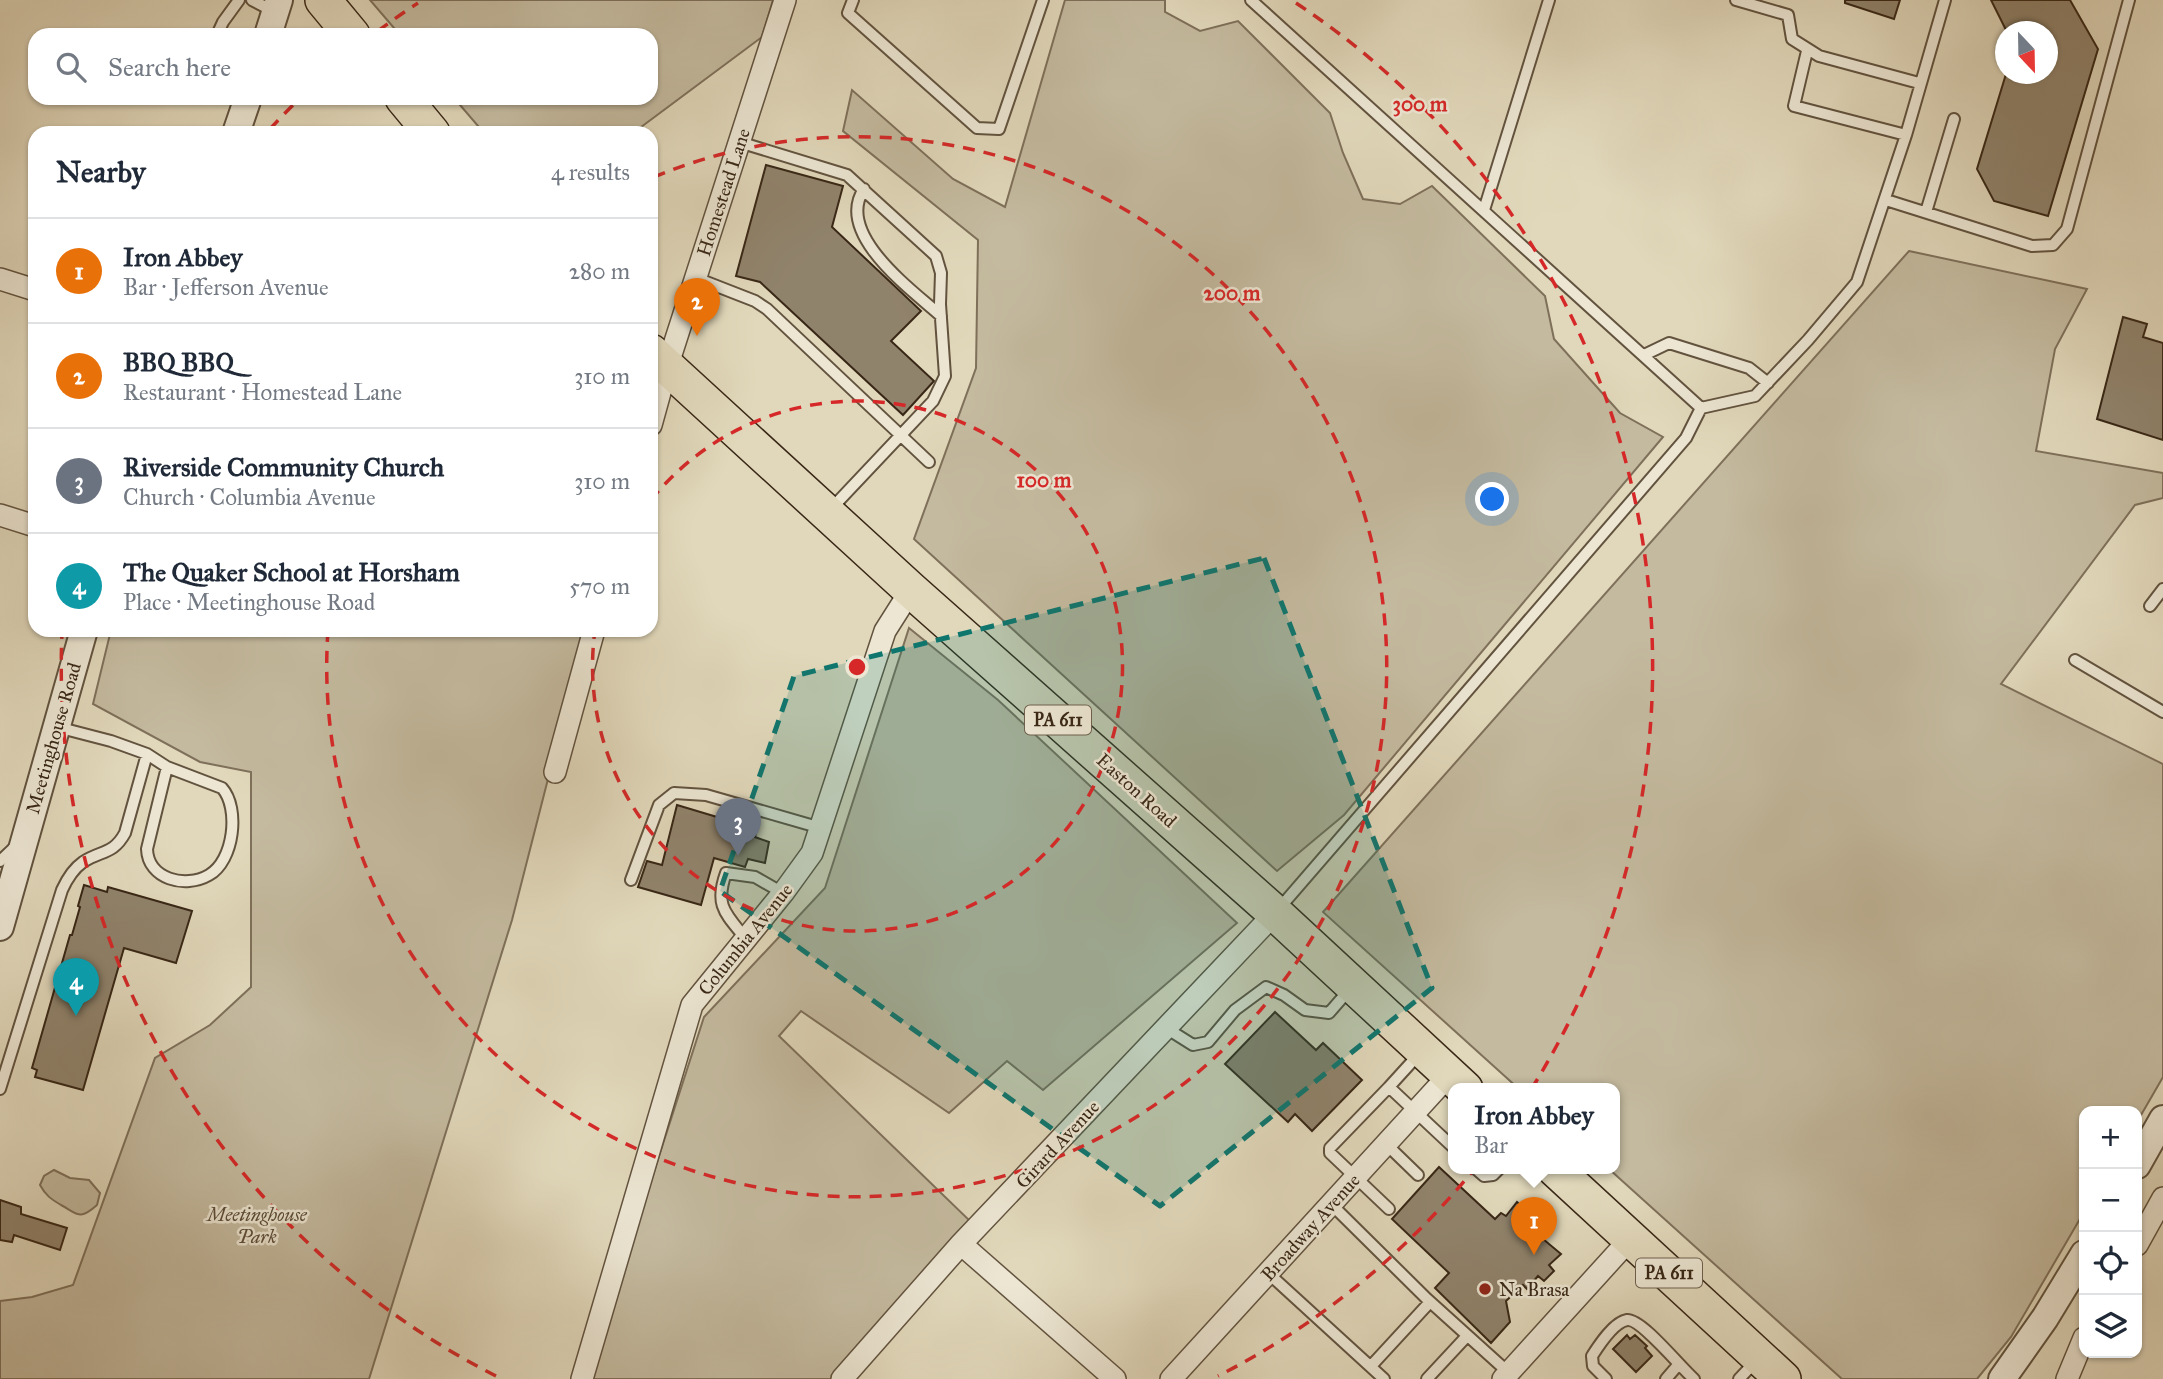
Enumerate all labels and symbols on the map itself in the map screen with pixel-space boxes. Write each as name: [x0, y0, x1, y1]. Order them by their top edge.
north arrow: [1995, 21, 2058, 84]
text: 300 m: [1392, 91, 1448, 117]
street label: Homestead Lane: [692, 125, 755, 259]
pin: 2: [674, 278, 720, 336]
text: 200 m: [1204, 280, 1261, 306]
text: 100 m: [1017, 467, 1072, 493]
your location: [1475, 482, 1509, 516]
centre of rings: [845, 655, 869, 679]
street label: Meetinghouse Road: [21, 660, 87, 817]
road number: PA 611: [1025, 706, 1091, 734]
street label: Easton Road: [1092, 748, 1182, 833]
pin: 3: [715, 798, 761, 856]
street label: Columbia Avenue: [693, 879, 798, 1000]
pin: 4: [53, 958, 99, 1016]
street label: Girard Avenue: [1011, 1095, 1104, 1193]
street label: Broadway Avenue: [1256, 1169, 1365, 1286]
pin: 1: [1511, 1197, 1557, 1255]
park label: Meetinghouse Park: [205, 1203, 308, 1248]
road number: PA 611: [1636, 1258, 1702, 1288]
place label: Na Brasa: [1499, 1278, 1570, 1301]
marker: Na Brasa: [1477, 1281, 1493, 1297]

